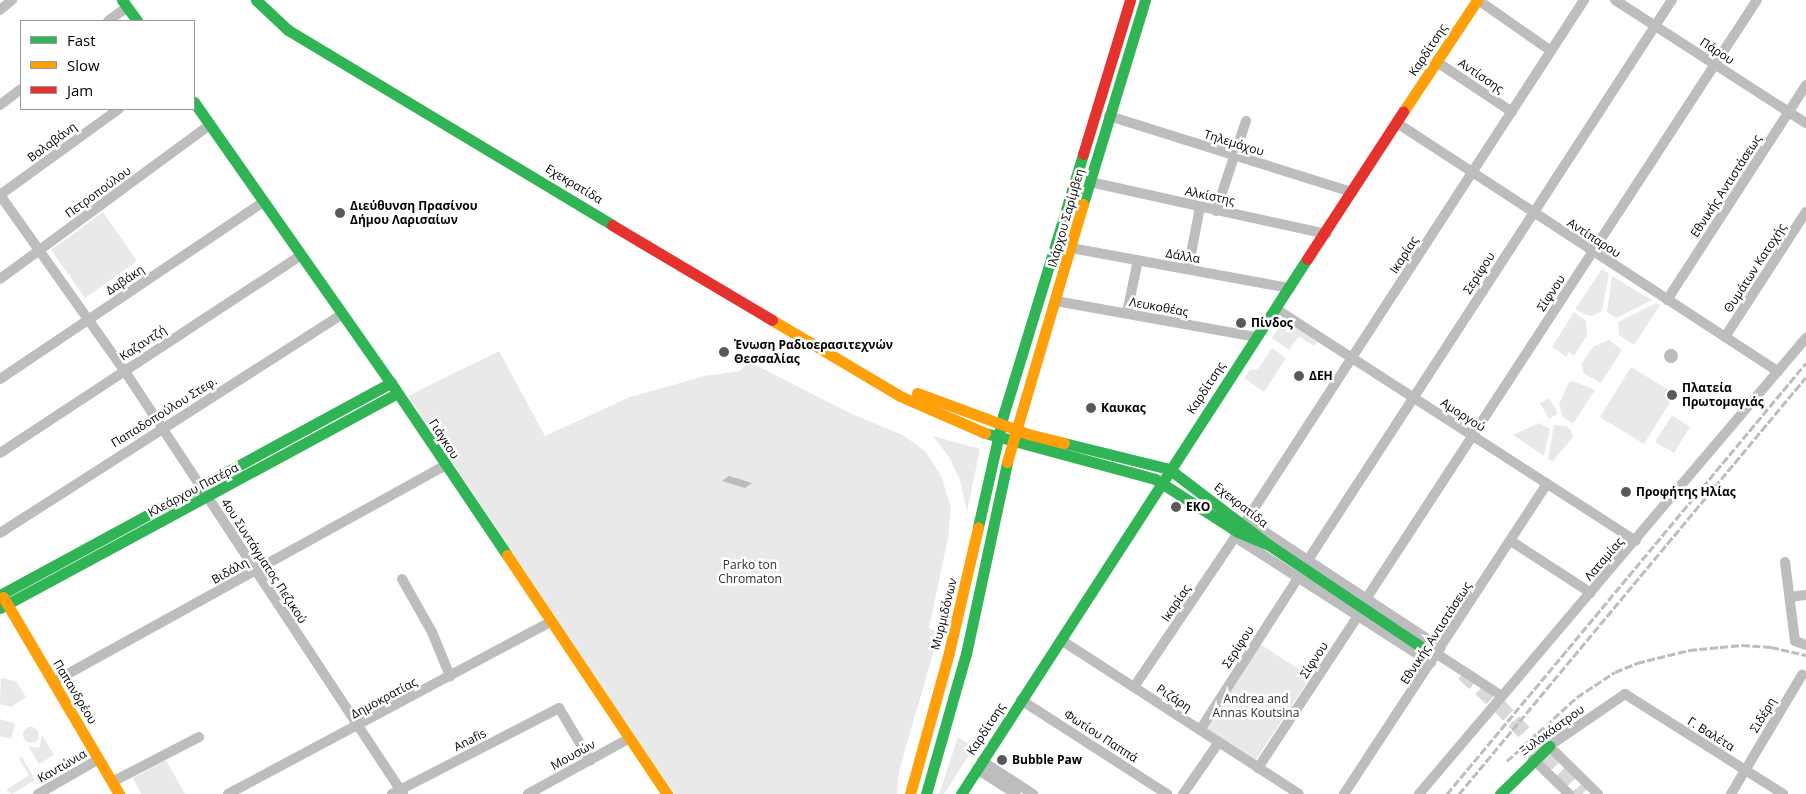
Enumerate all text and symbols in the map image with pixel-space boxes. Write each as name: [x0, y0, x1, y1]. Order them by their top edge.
legend: [20, 20, 195, 110]
street label: Καρδίτσης: [1406, 21, 1450, 79]
text: Fast: [67, 30, 96, 50]
street label: Πάρου: [1697, 35, 1737, 67]
text: Slow: [67, 55, 100, 75]
street label: Αντίσσης: [1456, 56, 1506, 96]
text: Jam: [67, 80, 93, 100]
street label: Βαλαβάνη: [24, 119, 80, 165]
street label: Τηλεμάχου: [1202, 127, 1266, 159]
street label: Εθνικής Αντιστάσεως: [1687, 132, 1765, 240]
street label: Εχεκρατίδα: [543, 161, 605, 207]
street label: Πετροπούλου: [62, 163, 134, 221]
street label: Ιλάρχου Σαρίμβεη: [1045, 167, 1087, 269]
street label: Αλκίστης: [1184, 184, 1236, 208]
place label: Διεύθυνση Πρασίνου Δήμου Λαρισαίων: [350, 199, 477, 227]
marker: Διεύθυνση Πρασίνου Δήμου Λαρισαίων: [334, 207, 346, 219]
street label: Αντίπαρου: [1565, 215, 1623, 261]
street label: Θυμάτων Κατοχής: [1721, 221, 1789, 315]
street label: Ικαρίας: [1387, 234, 1421, 276]
street label: Δάλλα: [1165, 246, 1201, 266]
street label: Σερίφου: [1460, 249, 1498, 297]
street label: Δαβάκη: [103, 262, 147, 298]
street label: Σίφνου: [1534, 272, 1568, 314]
street label: Λευκοθέας: [1128, 295, 1190, 319]
place label: Πίνδος: [1251, 316, 1293, 330]
marker: Πίνδος: [1235, 317, 1247, 329]
street label: Καζαντζή: [117, 323, 169, 363]
place label: Ένωση Ραδιοερασιτεχνών Θεσσαλίας: [734, 338, 893, 366]
marker: Ένωση Ραδιοερασιτεχνών Θεσσαλίας: [718, 346, 730, 358]
street label: Καρδίτσης: [1184, 359, 1228, 417]
place label: ΔΕΗ: [1309, 369, 1333, 383]
marker: ΔΕΗ: [1293, 370, 1305, 382]
street label: Παπαδοπούλου Στεφ.: [108, 374, 220, 450]
place label: Πλατεία Πρωτομαγιάς: [1682, 381, 1764, 409]
marker: Πλατεία Πρωτομαγιάς: [1666, 389, 1678, 401]
street label: Αμοργού: [1438, 395, 1488, 435]
place label: Καυκας: [1101, 401, 1146, 415]
marker: Καυκας: [1085, 402, 1097, 414]
street label: Γιάγκου: [426, 416, 462, 462]
street label: Κλεάρχου Πατέρα: [145, 460, 241, 520]
street label: Εχεκρατίδα: [1211, 480, 1271, 530]
place label: Προφήτης Ηλίας: [1636, 485, 1736, 499]
marker: Προφήτης Ηλίας: [1620, 486, 1632, 498]
street label: 4ου Συντάγματος Πεζικού: [218, 496, 310, 626]
place label: EKO: [1186, 500, 1210, 514]
marker: EKO: [1170, 501, 1182, 513]
street label: Λαταμίας: [1581, 535, 1627, 583]
street label: Βιδάλη: [209, 555, 251, 587]
park label: Parko ton Chromaton: [718, 558, 782, 586]
street label: Μυρμιδόνων: [928, 577, 960, 651]
street label: Εθνικής Αντιστάσεως: [1397, 579, 1475, 687]
street label: Ικαρίας: [1158, 582, 1194, 624]
street label: Σερίφου: [1219, 623, 1257, 671]
street label: Σίφνου: [1297, 639, 1331, 681]
street label: Παπανδρέου: [50, 657, 100, 727]
street label: Δημοκρατίας: [349, 675, 419, 721]
street label: Ριζάρη: [1154, 681, 1194, 715]
park label: Andrea and Annas Koutsina: [1213, 692, 1299, 720]
street label: Σιδέρη: [1747, 695, 1779, 735]
street label: Καρδίτσης: [964, 700, 1008, 758]
street label: Ξυλοκάστρου: [1517, 702, 1587, 758]
street label: Φωτίου Παππά: [1061, 707, 1141, 765]
street label: Γ. Βαλέτα: [1685, 714, 1737, 754]
street label: Anafis: [451, 726, 489, 754]
street label: Μουσών: [548, 737, 598, 773]
street label: Καντώνια: [35, 746, 89, 786]
place label: Bubble Paw: [1012, 753, 1082, 767]
marker: Bubble Paw: [996, 754, 1008, 766]

